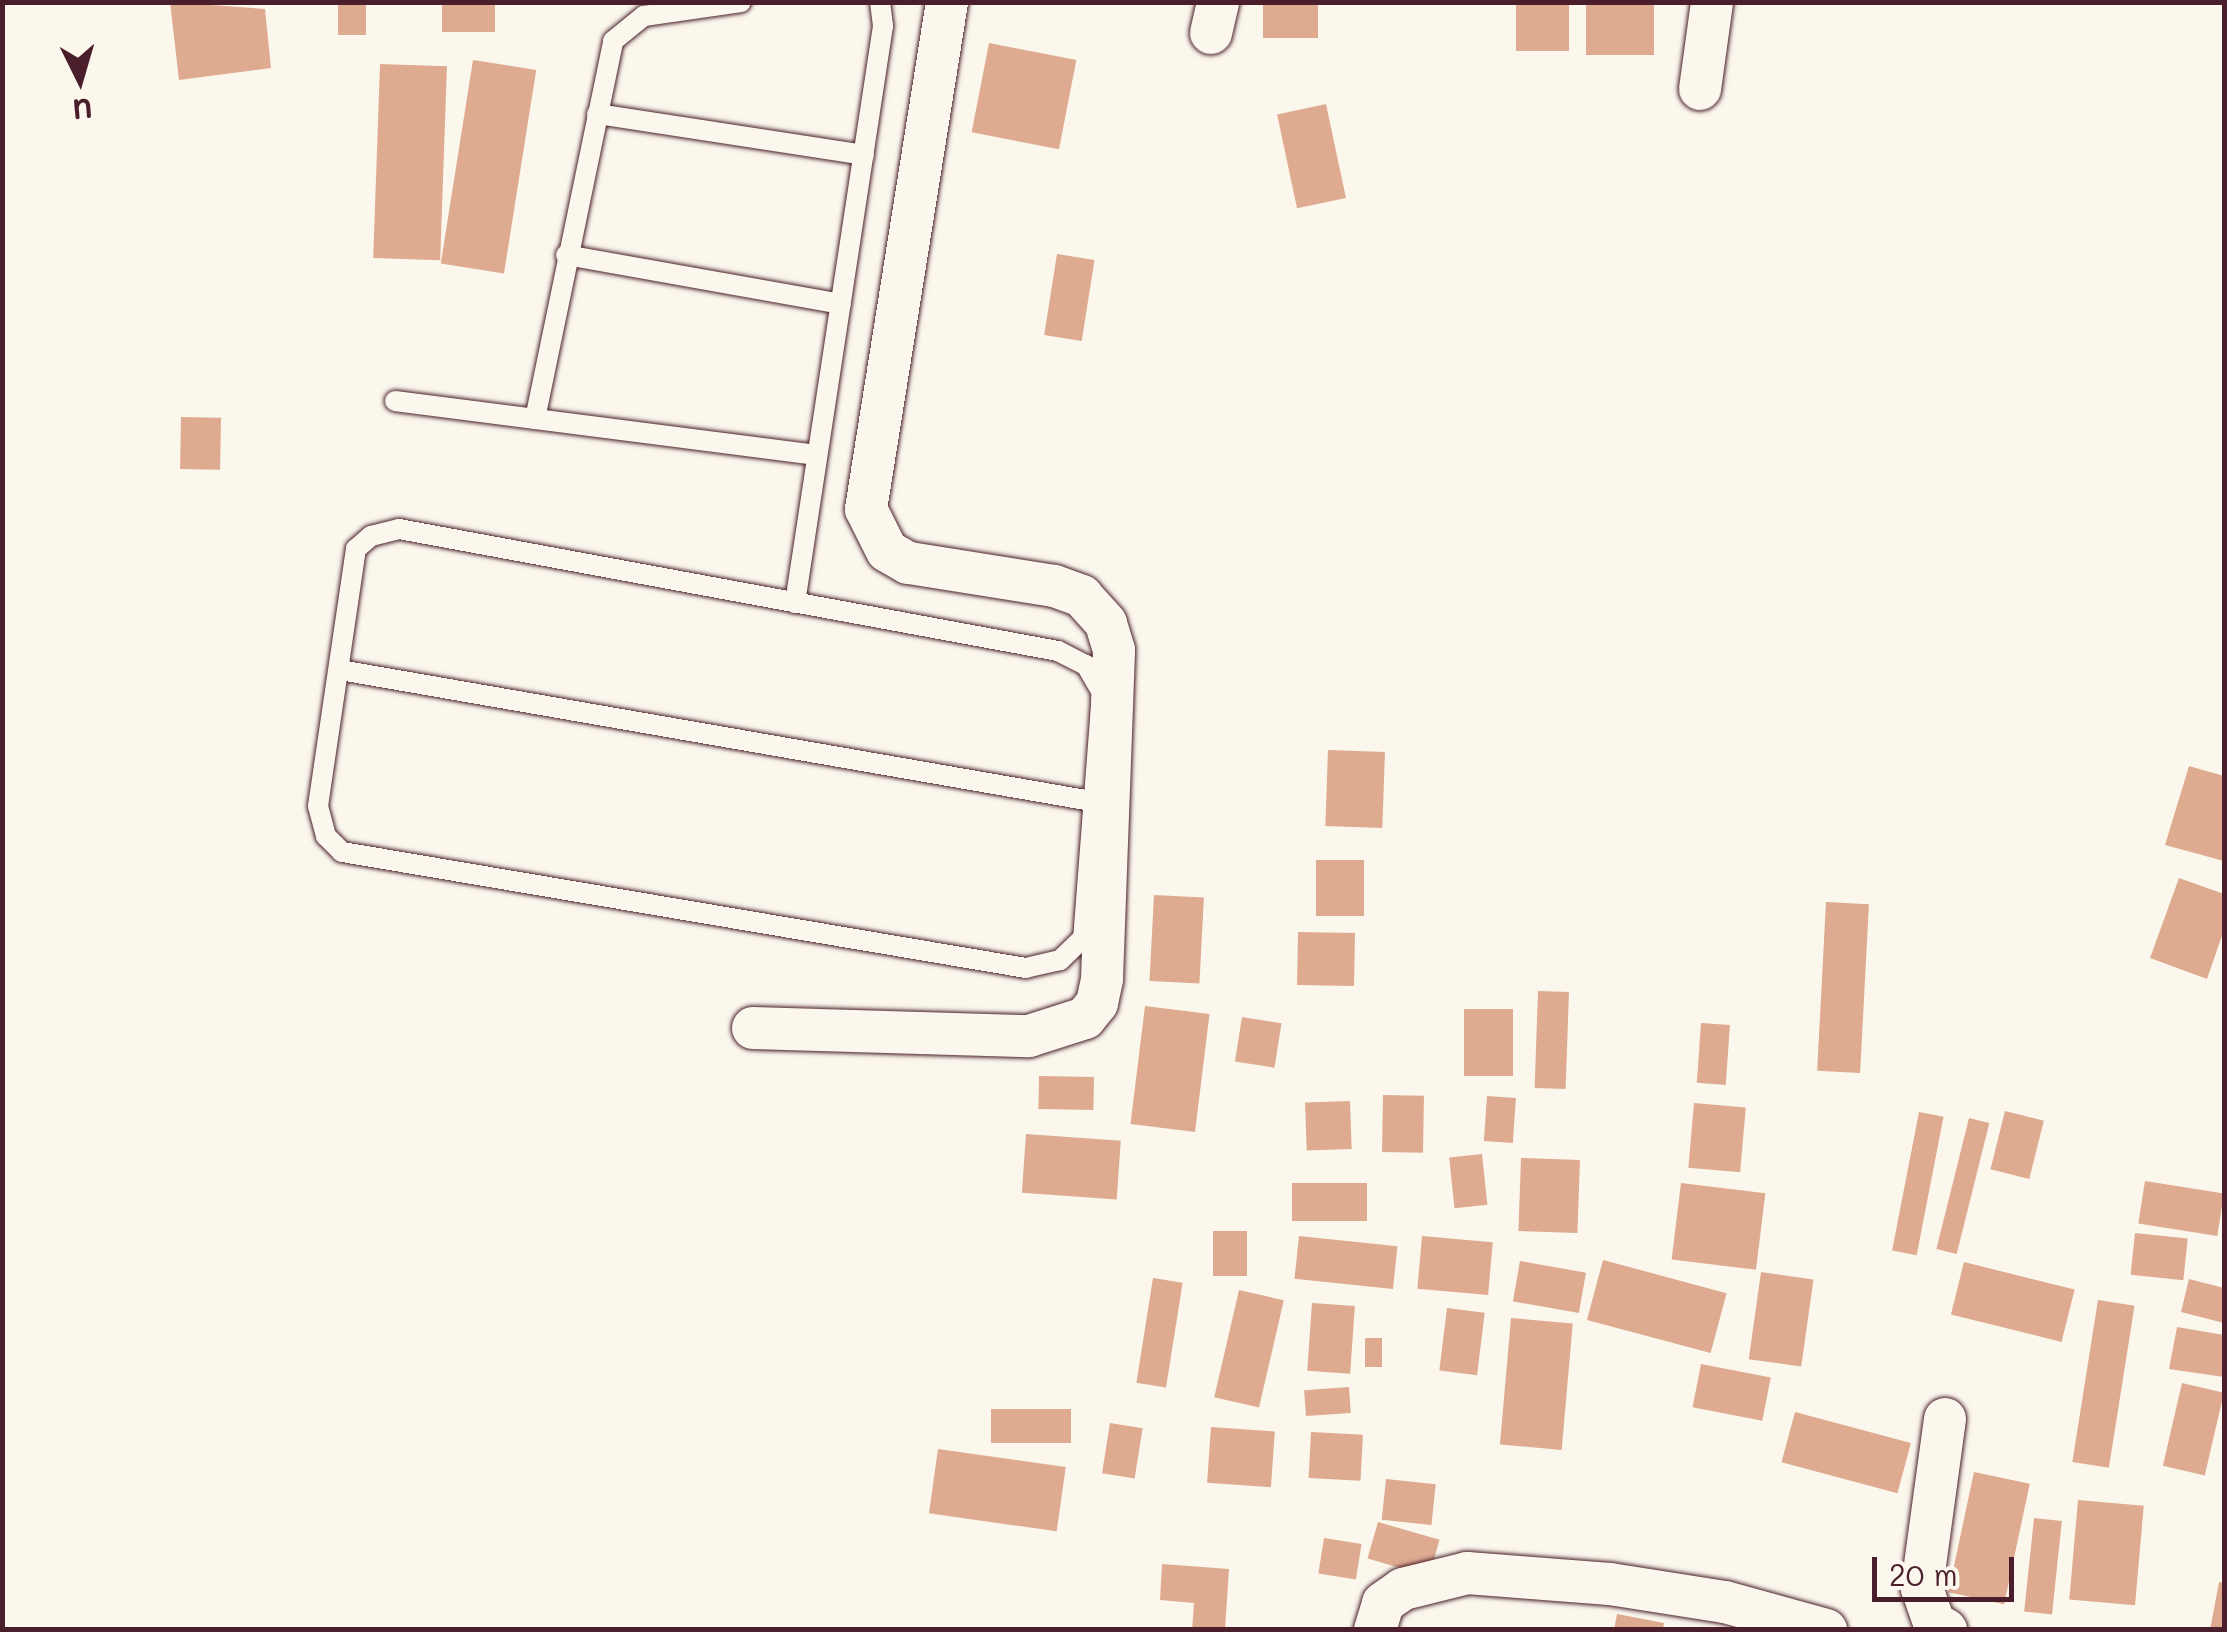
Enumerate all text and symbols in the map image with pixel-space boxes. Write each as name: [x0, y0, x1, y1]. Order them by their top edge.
north arrow: [30, 30, 130, 130]
text: U: [71, 91, 94, 129]
scale bar: [1877, 1537, 2020, 1599]
text: 20 m: [1889, 1554, 1958, 1594]

